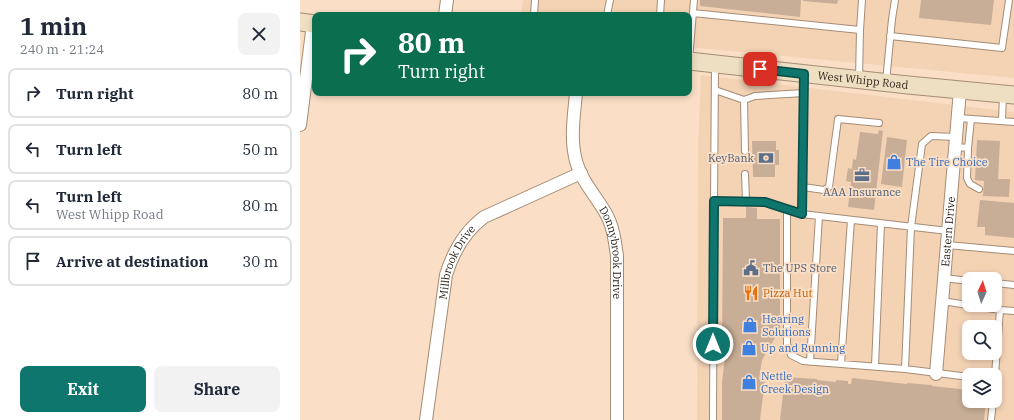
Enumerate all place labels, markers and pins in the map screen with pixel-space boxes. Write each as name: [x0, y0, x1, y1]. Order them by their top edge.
pin: [743, 52, 777, 86]
bank icon: KeyBank: [757, 149, 775, 167]
place label: KeyBank: [708, 151, 755, 165]
shop icon: The Tire Choice: [885, 153, 903, 171]
place label: The Tire Choice: [906, 155, 988, 169]
office icon: AAA Insurance: [853, 166, 871, 184]
place label: AAA Insurance: [823, 185, 901, 199]
public building icon: The UPS Store: [742, 259, 760, 277]
place label: The UPS Store: [763, 261, 837, 275]
restaurant icon: Pizza Hut: [742, 284, 760, 302]
place label: Pizza Hut: [763, 286, 813, 300]
place label: Hearing Solutions: [762, 312, 811, 339]
shop icon: Hearing Solutions: [741, 316, 759, 334]
shop icon: Up and Running: [740, 339, 758, 357]
place label: Up and Running: [761, 341, 845, 355]
place label: Nettle Creek Design: [761, 369, 829, 396]
shop icon: Nettle Creek Design: [740, 373, 758, 391]

